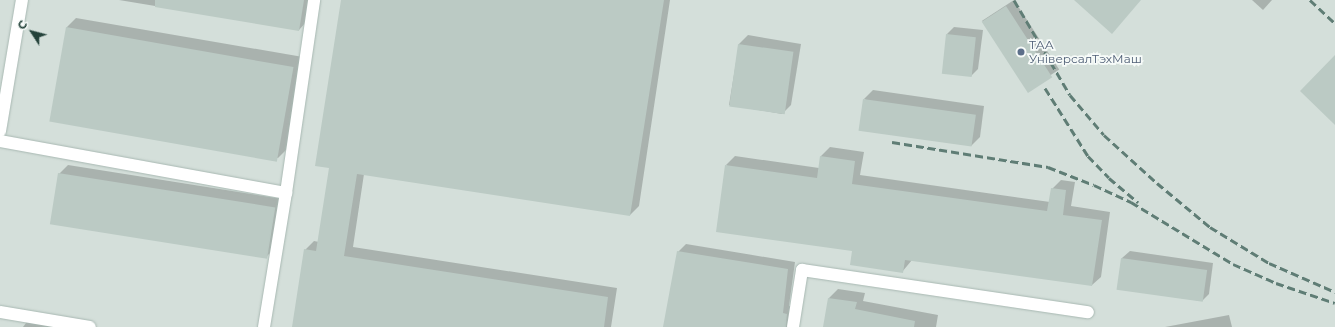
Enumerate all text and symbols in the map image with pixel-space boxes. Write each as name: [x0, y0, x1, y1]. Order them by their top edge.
north arrow: [12, 12, 52, 52]
text: С: [14, 18, 30, 32]
place label: ТАА УніверсалТэхМаш: [1029, 38, 1142, 66]
marker: ТАА УніверсалТэхМаш: [1016, 47, 1026, 57]

